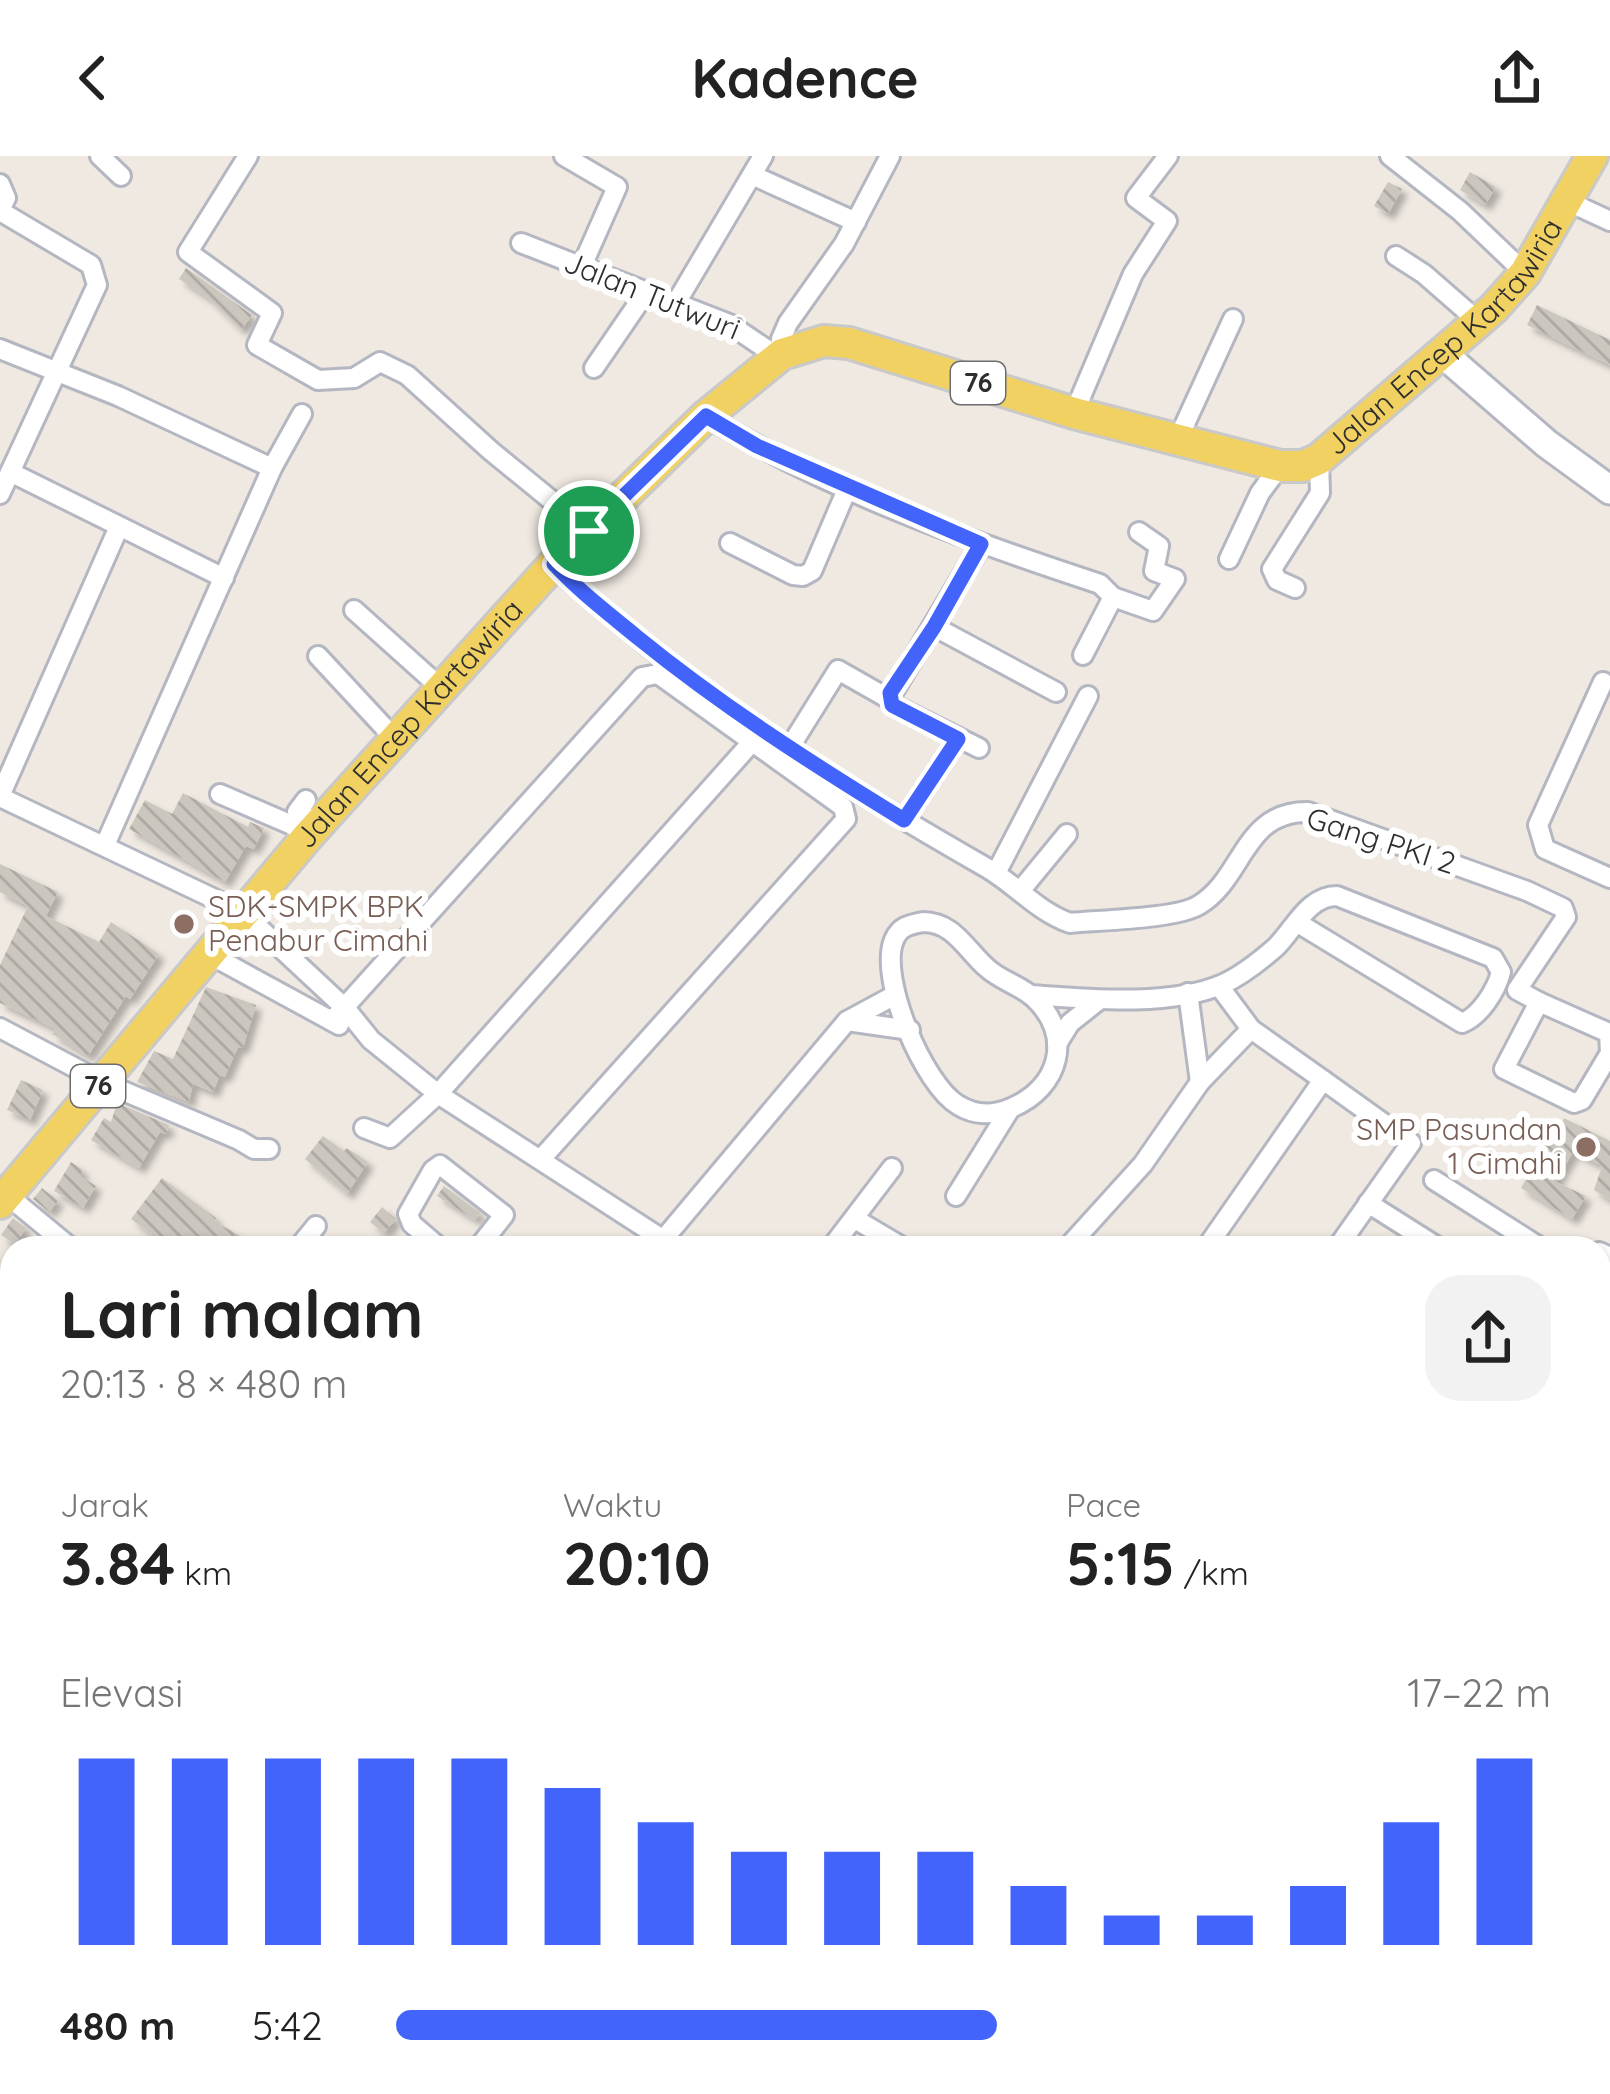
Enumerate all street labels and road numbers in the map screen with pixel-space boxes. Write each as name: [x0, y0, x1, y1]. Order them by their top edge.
street label: Jalan Encep Kartawiria: [1317, 211, 1570, 463]
street label: Jalan Tutwuri: [559, 243, 746, 348]
road number: 76: [951, 362, 1005, 404]
street label: Jalan Encep Kartawiria: [286, 591, 531, 856]
street label: Gang PKI 2: [1302, 798, 1460, 882]
road number: 76: [71, 1065, 125, 1107]

